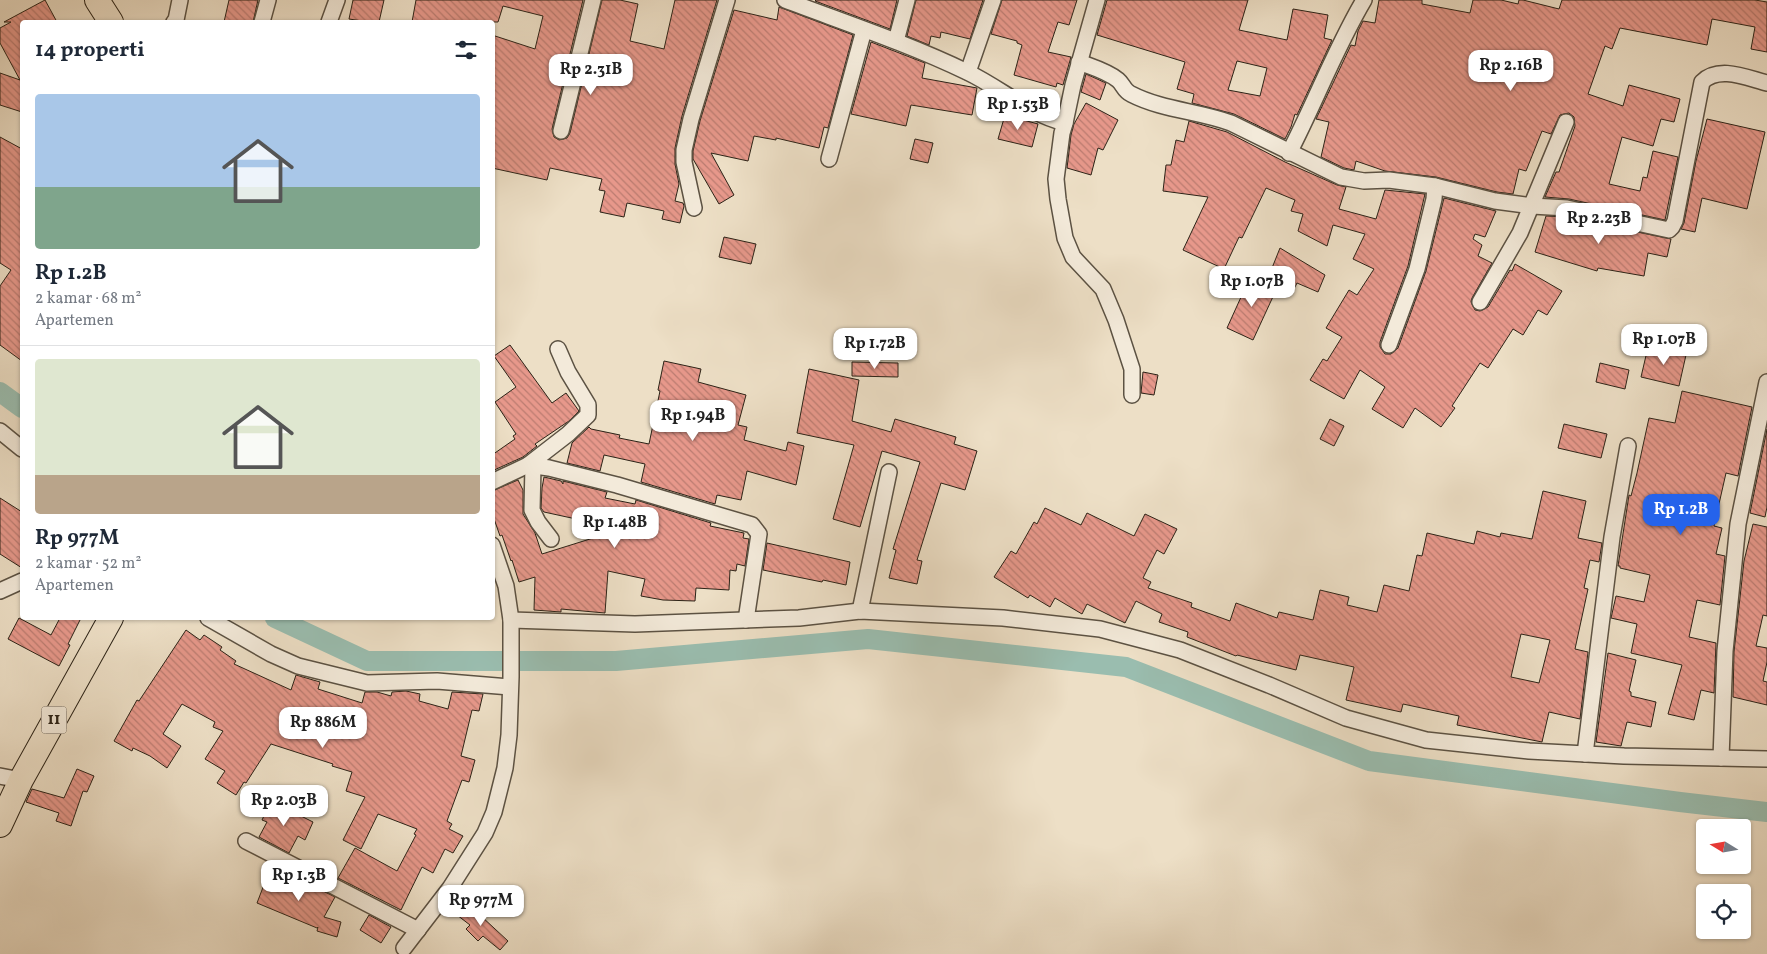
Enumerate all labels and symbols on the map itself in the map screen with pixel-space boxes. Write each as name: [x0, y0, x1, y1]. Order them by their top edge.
pin: Rp 2.16B: [1459, 49, 1563, 92]
pin: Rp 2.31B: [539, 54, 643, 96]
pin: Rp 1.53B: [966, 88, 1070, 131]
pin: Rp 2.23B: [1547, 202, 1651, 245]
pin: Rp 1.07B: [1200, 266, 1304, 308]
pin: Rp 1.07B: [1612, 324, 1716, 366]
pin: Rp 1.72B: [823, 328, 927, 370]
pin: Rp 1.94B: [641, 400, 745, 442]
pin: Rp 1.2B: [1635, 494, 1727, 536]
pin: Rp 1.48B: [563, 506, 667, 549]
road number: 11: [42, 706, 66, 734]
pin: Rp 886M: [277, 706, 369, 749]
pin: Rp 2.03B: [232, 784, 336, 827]
north arrow: [1696, 819, 1751, 874]
pin: Rp 1.3B: [253, 860, 345, 902]
pin: Rp 977M: [435, 884, 527, 927]

